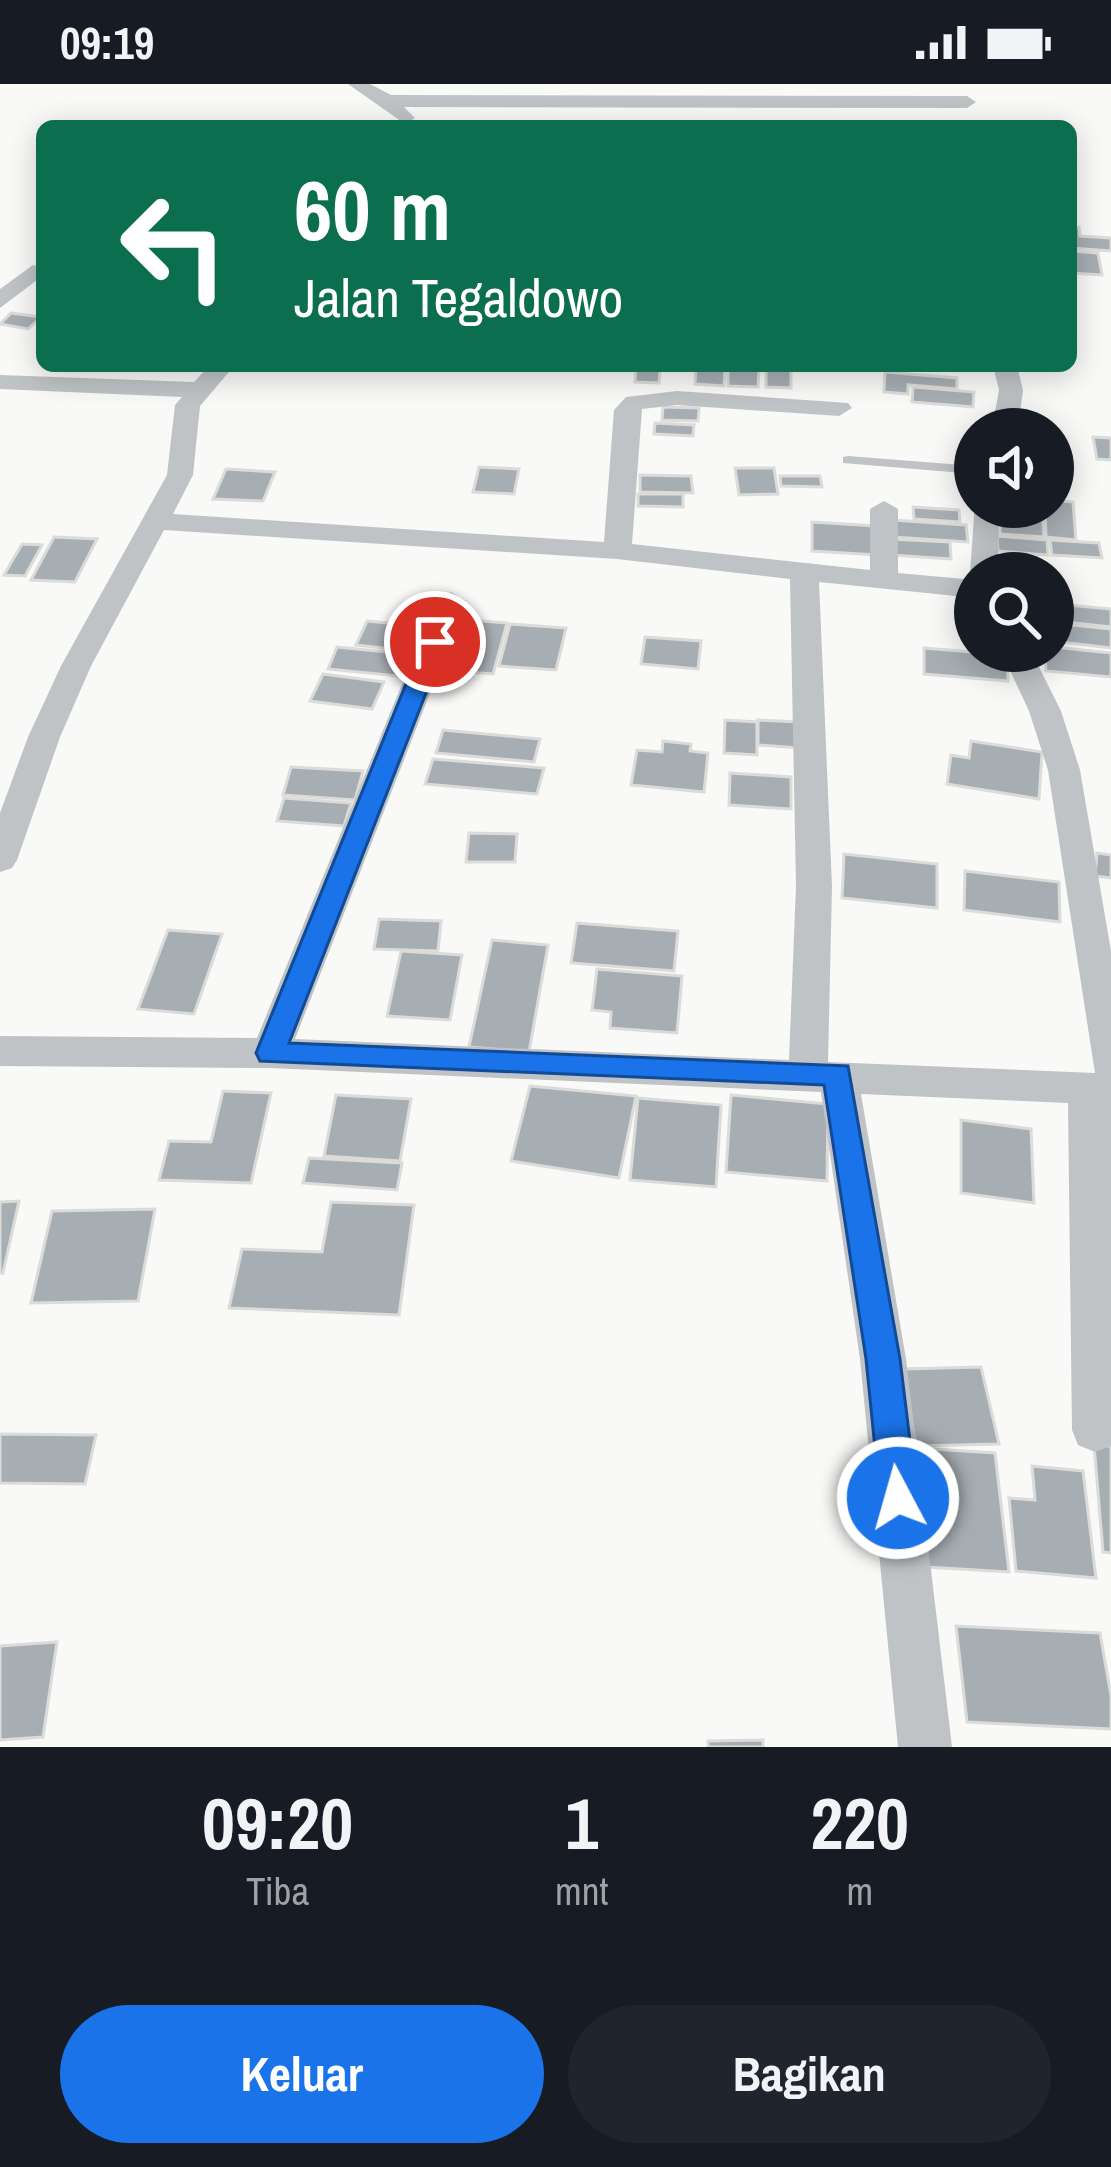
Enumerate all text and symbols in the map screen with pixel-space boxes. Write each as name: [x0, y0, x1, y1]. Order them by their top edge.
text: 09:19: [60, 12, 154, 73]
text: 60 m: [294, 153, 451, 266]
icon: left: [96, 168, 252, 324]
text: Jalan Tegaldowo: [294, 261, 623, 334]
map controls: [954, 408, 1074, 672]
button: sound: [954, 408, 1074, 528]
button: search: [954, 552, 1074, 672]
pin: [384, 591, 486, 693]
icon: arrive: [402, 609, 468, 675]
position arrow: [835, 1435, 961, 1561]
text: 09:20: [202, 1774, 353, 1871]
text: 1: [565, 1774, 598, 1871]
text: 220: [810, 1774, 909, 1871]
text: Tiba: [246, 1865, 309, 1917]
text: mnt: [555, 1865, 608, 1917]
text: m: [846, 1865, 873, 1917]
button: Keluar: [60, 2005, 544, 2143]
button: Bagikan: [568, 2005, 1051, 2143]

